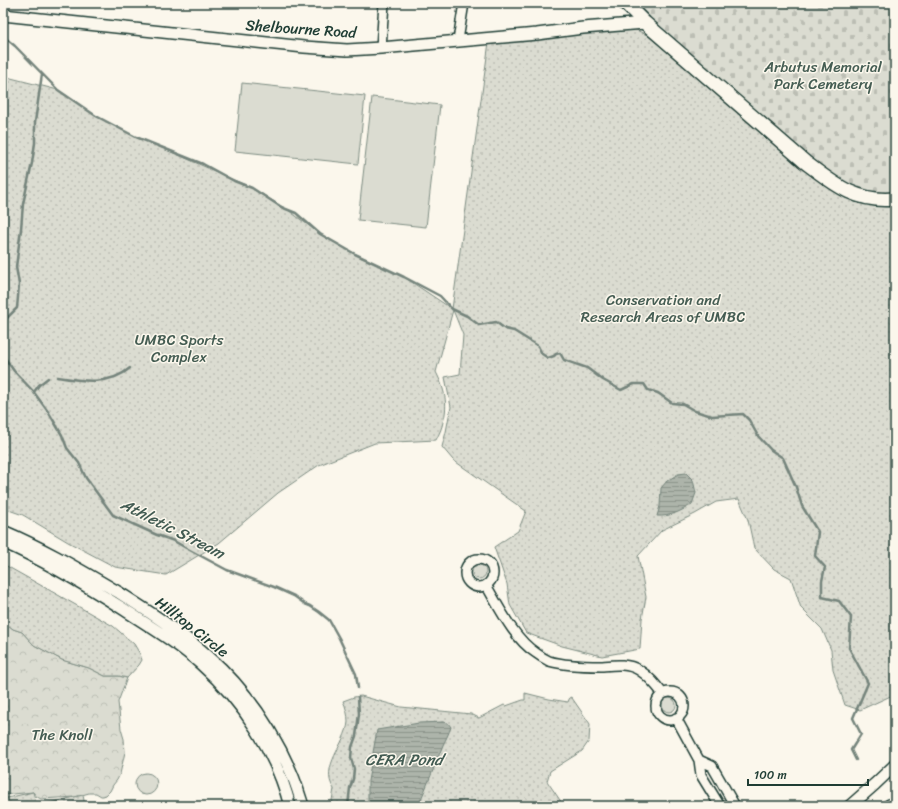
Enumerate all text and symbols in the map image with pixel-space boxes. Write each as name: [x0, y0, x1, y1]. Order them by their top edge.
street label: Shelbourne Road: [245, 12, 358, 46]
park label: Arbutus Memorial Park Cemetery: [763, 54, 883, 97]
park label: Conservation and Research Areas of UMBC: [581, 287, 745, 330]
park label: UMBC Sports Complex: [135, 327, 223, 370]
water label: Athletic Stream: [115, 489, 231, 568]
street label: Hilltop Circle: [149, 590, 235, 664]
park label: The Knoll: [31, 722, 93, 748]
water label: CERA Pond: [365, 745, 447, 774]
scale bar: [748, 761, 868, 787]
text: 100 m: [754, 764, 787, 786]

